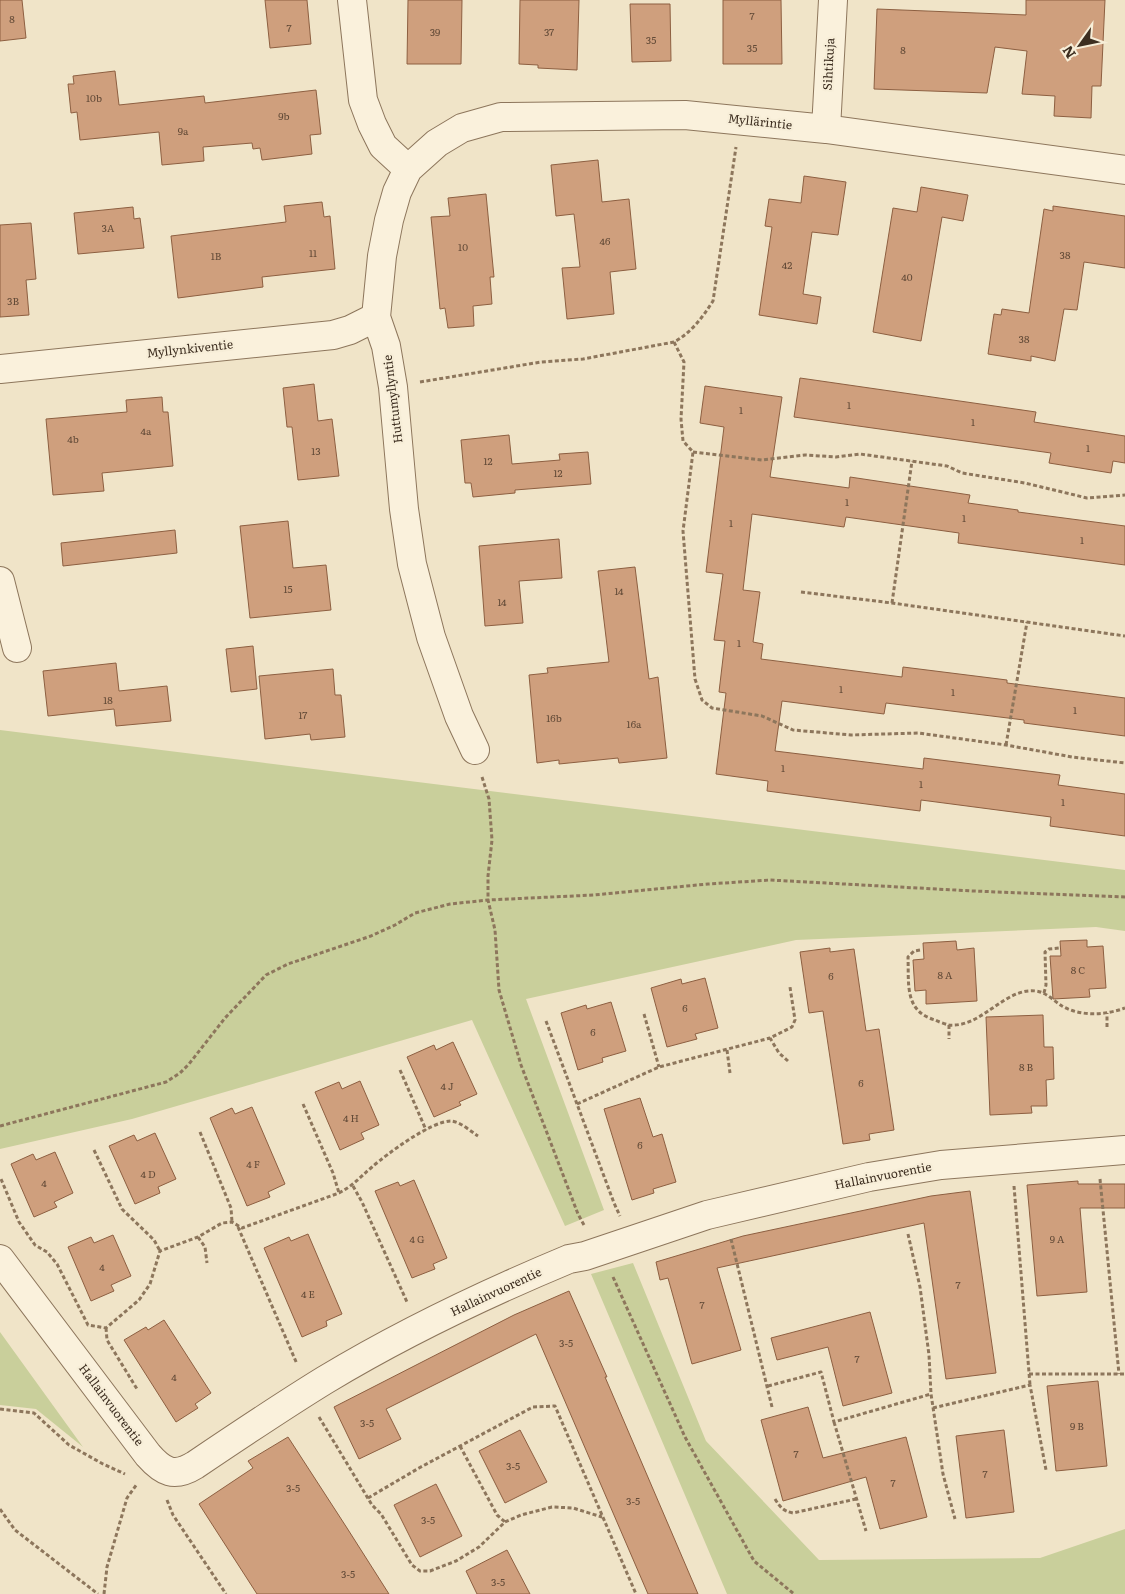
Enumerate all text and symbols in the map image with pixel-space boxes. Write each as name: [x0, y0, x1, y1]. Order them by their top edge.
house number: 7: [749, 8, 755, 23]
house number: 8: [9, 11, 15, 26]
house number: 7: [286, 20, 292, 35]
north arrow: [1055, 20, 1105, 70]
house number: 39: [430, 24, 440, 39]
house number: 37: [544, 24, 554, 39]
house number: 35: [646, 32, 656, 47]
street label: Sihtikuja: [818, 37, 838, 91]
house number: 35: [747, 40, 757, 55]
house number: 8: [900, 42, 906, 57]
text: N: [1057, 42, 1080, 63]
house number: 10b: [86, 90, 102, 105]
house number: 9b: [278, 108, 290, 123]
street label: Myllärintie: [727, 109, 793, 133]
house number: 9a: [178, 123, 189, 138]
house number: 3A: [102, 220, 115, 235]
house number: 46: [600, 233, 611, 248]
house number: 10: [458, 239, 468, 254]
house number: 11: [309, 245, 317, 260]
house number: 38: [1060, 247, 1071, 262]
house number: 1B: [211, 248, 222, 263]
house number: 42: [782, 257, 792, 272]
house number: 40: [901, 269, 913, 284]
house number: 3B: [7, 293, 19, 308]
house number: 38: [1019, 331, 1030, 346]
street label: Myllynkiventie: [146, 335, 234, 361]
street label: Huttumyllyntie: [378, 354, 406, 444]
house number: 1: [847, 397, 851, 412]
house number: 1: [739, 402, 743, 417]
house number: 1: [971, 414, 975, 429]
house number: 4a: [141, 423, 152, 438]
house number: 4b: [67, 431, 79, 446]
house number: 1: [1086, 440, 1090, 455]
house number: 13: [311, 443, 321, 458]
house number: 12: [483, 453, 493, 468]
house number: 12: [553, 465, 563, 480]
house number: 1: [845, 494, 849, 509]
house number: 1: [962, 510, 966, 525]
house number: 1: [729, 515, 733, 530]
house number: 1: [1080, 532, 1084, 547]
house number: 15: [283, 581, 293, 596]
house number: 14: [614, 583, 624, 598]
house number: 14: [497, 594, 507, 609]
house number: 1: [737, 635, 741, 650]
house number: 1: [839, 681, 843, 696]
house number: 1: [951, 684, 955, 699]
house number: 18: [103, 692, 113, 707]
house number: 1: [1073, 702, 1077, 717]
house number: 17: [299, 707, 307, 722]
house number: 16b: [546, 710, 562, 725]
house number: 16a: [627, 716, 642, 731]
house number: 1: [781, 760, 785, 775]
house number: 1: [919, 776, 923, 791]
house number: 1: [1061, 794, 1065, 809]
house number: 8 C: [1071, 962, 1085, 977]
house number: 8 A: [938, 967, 953, 982]
house number: 6: [828, 968, 834, 983]
house number: 6: [682, 1000, 688, 1015]
house number: 6: [590, 1024, 596, 1039]
house number: 8 B: [1019, 1059, 1033, 1074]
house number: 6: [858, 1075, 864, 1090]
house number: 4 J: [440, 1078, 454, 1093]
house number: 4 H: [343, 1110, 359, 1125]
house number: 6: [637, 1137, 643, 1152]
house number: 4 F: [246, 1156, 260, 1171]
street label: Hallainvuorentie: [833, 1157, 933, 1193]
house number: 4 D: [140, 1166, 156, 1181]
house number: 4: [41, 1175, 47, 1190]
house number: 4 G: [409, 1231, 425, 1246]
house number: 9 A: [1050, 1231, 1065, 1246]
house number: 4: [99, 1259, 105, 1274]
street label: Hallainvuorentie: [447, 1262, 544, 1320]
house number: 7: [955, 1277, 961, 1292]
house number: 4 E: [301, 1286, 315, 1301]
house number: 7: [699, 1297, 705, 1312]
house number: 3-5: [559, 1335, 573, 1350]
house number: 7: [854, 1351, 860, 1366]
street label: Hallainvuorentie: [75, 1360, 149, 1449]
house number: 4: [171, 1369, 177, 1384]
house number: 3-5: [360, 1415, 374, 1430]
house number: 9 B: [1070, 1418, 1084, 1433]
house number: 7: [793, 1446, 799, 1461]
house number: 3-5: [506, 1458, 520, 1473]
house number: 7: [982, 1466, 988, 1481]
house number: 7: [890, 1475, 896, 1490]
house number: 3-5: [286, 1480, 300, 1495]
house number: 3-5: [626, 1493, 640, 1508]
house number: 3-5: [421, 1512, 435, 1527]
house number: 3-5: [341, 1566, 355, 1581]
house number: 3-5: [491, 1574, 505, 1589]

